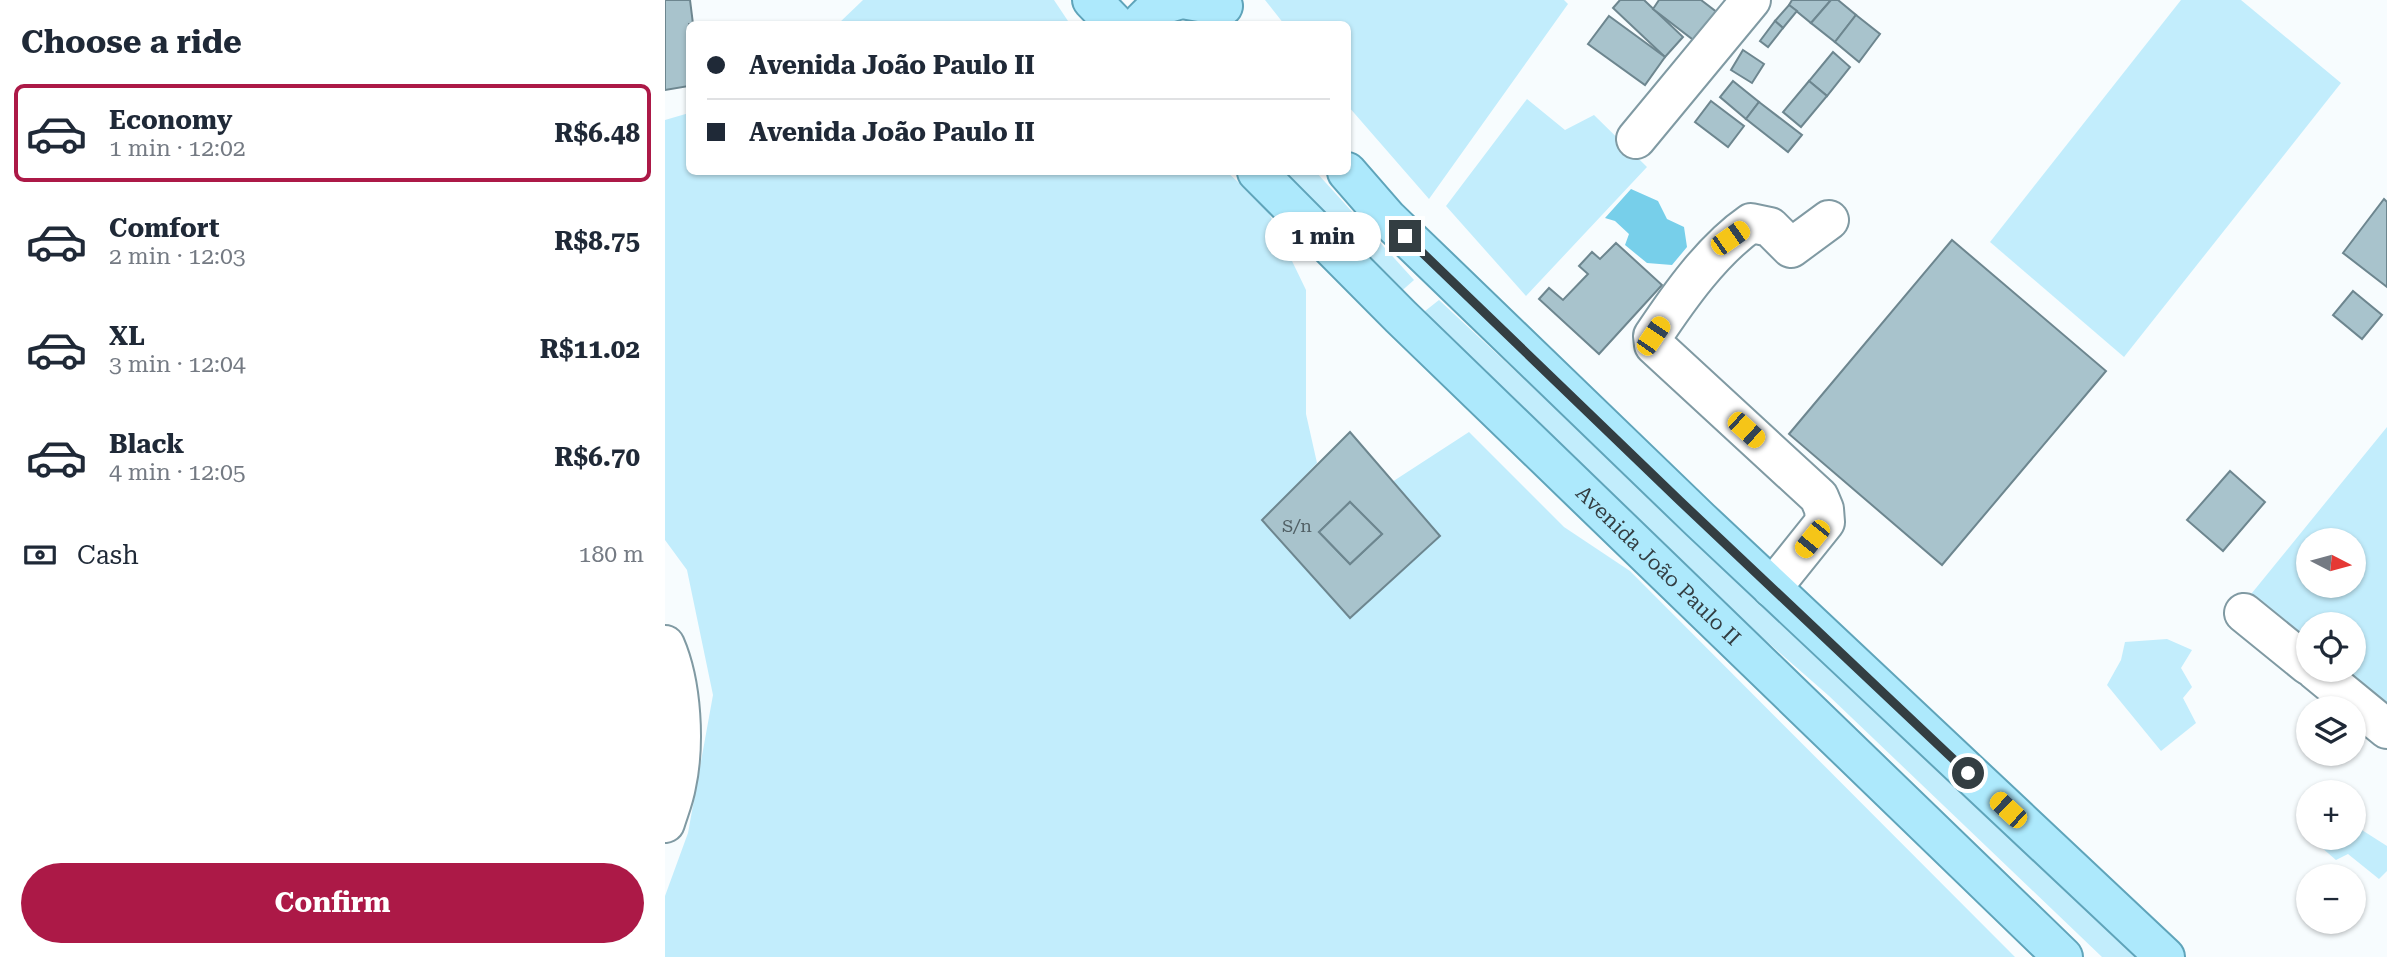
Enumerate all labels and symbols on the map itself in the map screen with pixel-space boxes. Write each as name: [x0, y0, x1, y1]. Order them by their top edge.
callout: 1 min: [1265, 212, 1381, 260]
car: [1707, 217, 1754, 259]
route end: [1389, 220, 1421, 252]
car: [1633, 313, 1674, 359]
car: [1724, 408, 1769, 452]
street label: Avenida João Paulo II: [1571, 481, 1745, 650]
house number: S/n: [1282, 515, 1312, 536]
car: [1791, 516, 1834, 562]
north arrow: [2296, 528, 2366, 598]
route start: [1952, 757, 1984, 789]
car: [1986, 788, 2031, 832]

